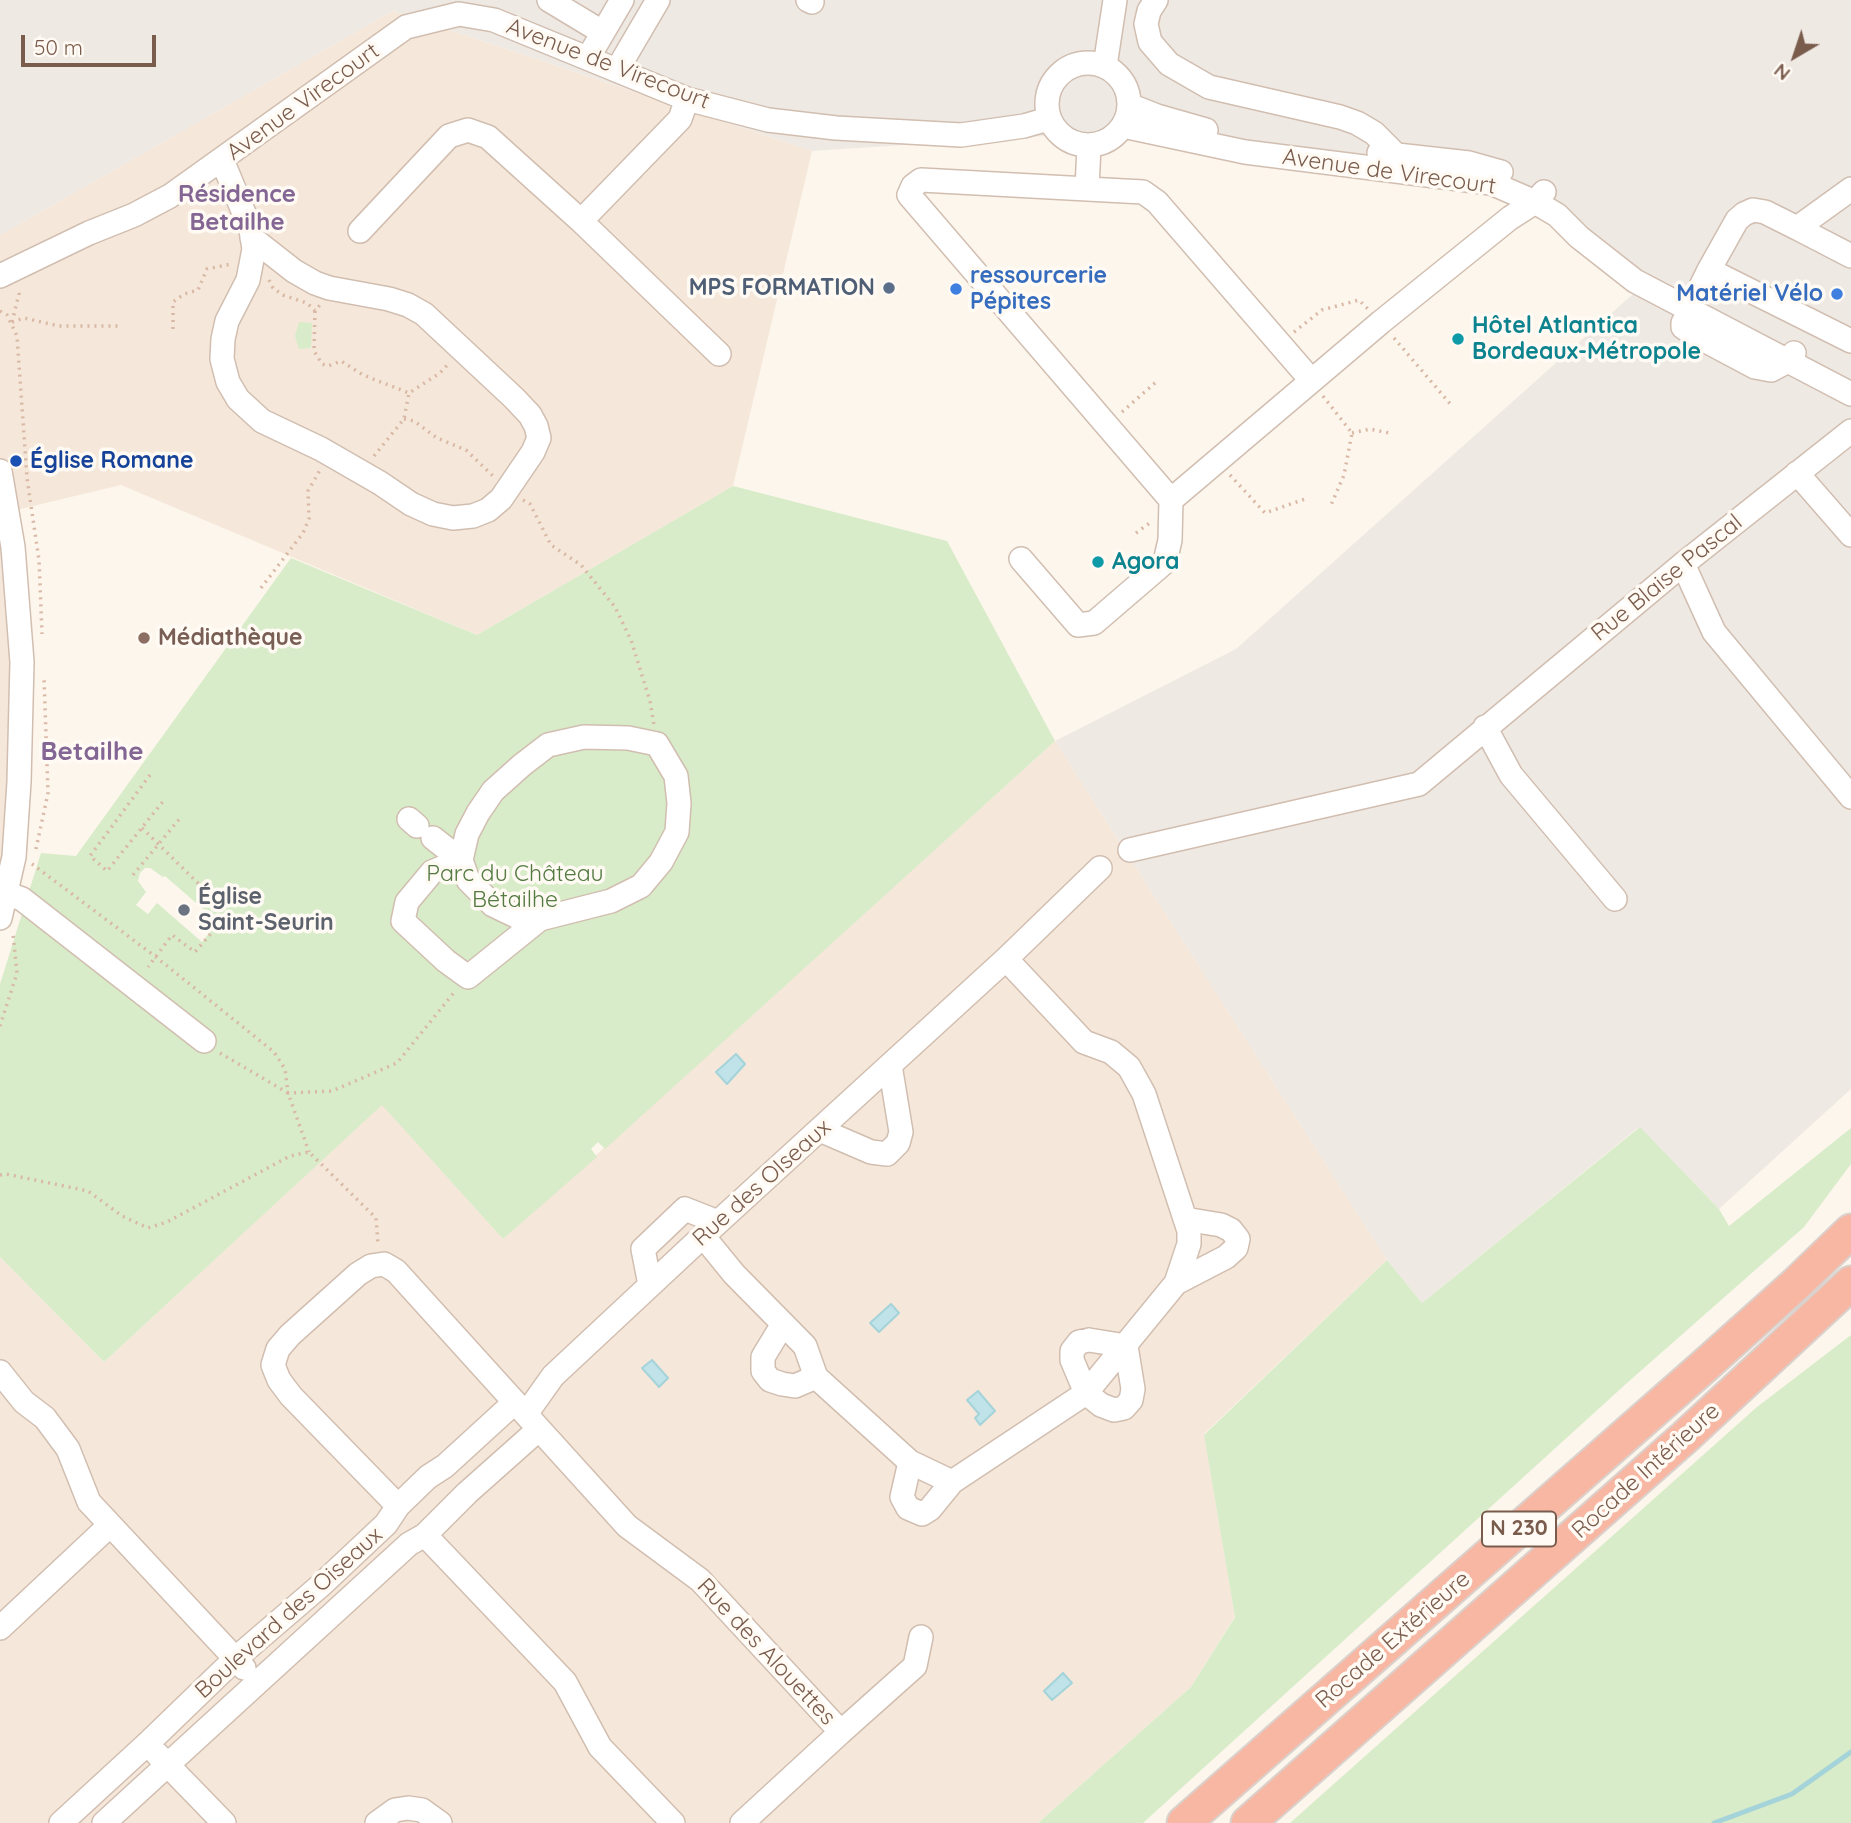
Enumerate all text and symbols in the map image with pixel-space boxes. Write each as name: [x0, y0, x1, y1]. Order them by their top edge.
street label: Avenue de Virecourt: [503, 13, 713, 115]
scale bar: [24, 21, 159, 65]
north arrow: [1760, 21, 1830, 91]
text: 50 m: [34, 34, 83, 60]
street label: Avenue Virecourt: [221, 37, 385, 167]
text: N: [1769, 59, 1795, 86]
street label: Avenue de Virecourt: [1280, 143, 1498, 201]
district label: Résidence Betailhe: [178, 181, 296, 237]
place label: ressourcerie Pépites: [970, 262, 1107, 316]
place label: MPS FORMATION: [689, 274, 875, 302]
marker: MPS FORMATION: [881, 280, 897, 296]
place label: Matériel Vélo: [1676, 280, 1823, 308]
marker: ressourcerie Pépites: [948, 281, 964, 297]
marker: Matériel Vélo: [1829, 286, 1845, 302]
place label: Hôtel Atlantica Bordeaux-Métropole: [1472, 312, 1701, 366]
marker: Hôtel Atlantica Bordeaux-Métropole: [1450, 331, 1466, 347]
place label: Église Romane: [30, 447, 194, 475]
marker: Église Romane: [8, 453, 24, 469]
street label: Rue Blaise Pascal: [1586, 509, 1748, 647]
place label: Agora: [1112, 548, 1179, 576]
marker: Agora: [1090, 554, 1106, 570]
place label: Médiathèque: [158, 624, 303, 652]
marker: Médiathèque: [136, 630, 152, 646]
district label: Betailhe: [40, 736, 144, 768]
park label: Parc du Château Bétailhe: [426, 860, 604, 914]
place label: Église Saint-Seurin: [198, 883, 334, 937]
marker: Église Saint-Seurin: [176, 902, 192, 918]
street label: Rue des OIseaux: [687, 1114, 837, 1252]
street label: Rocade Intérieure: [1566, 1397, 1726, 1545]
road number: N 230: [1482, 1512, 1556, 1546]
street label: Boulevard des Oiseaux: [190, 1522, 388, 1704]
street label: Rocade Extérieure: [1310, 1565, 1476, 1715]
street label: Rue des Alouettes: [691, 1573, 841, 1731]

